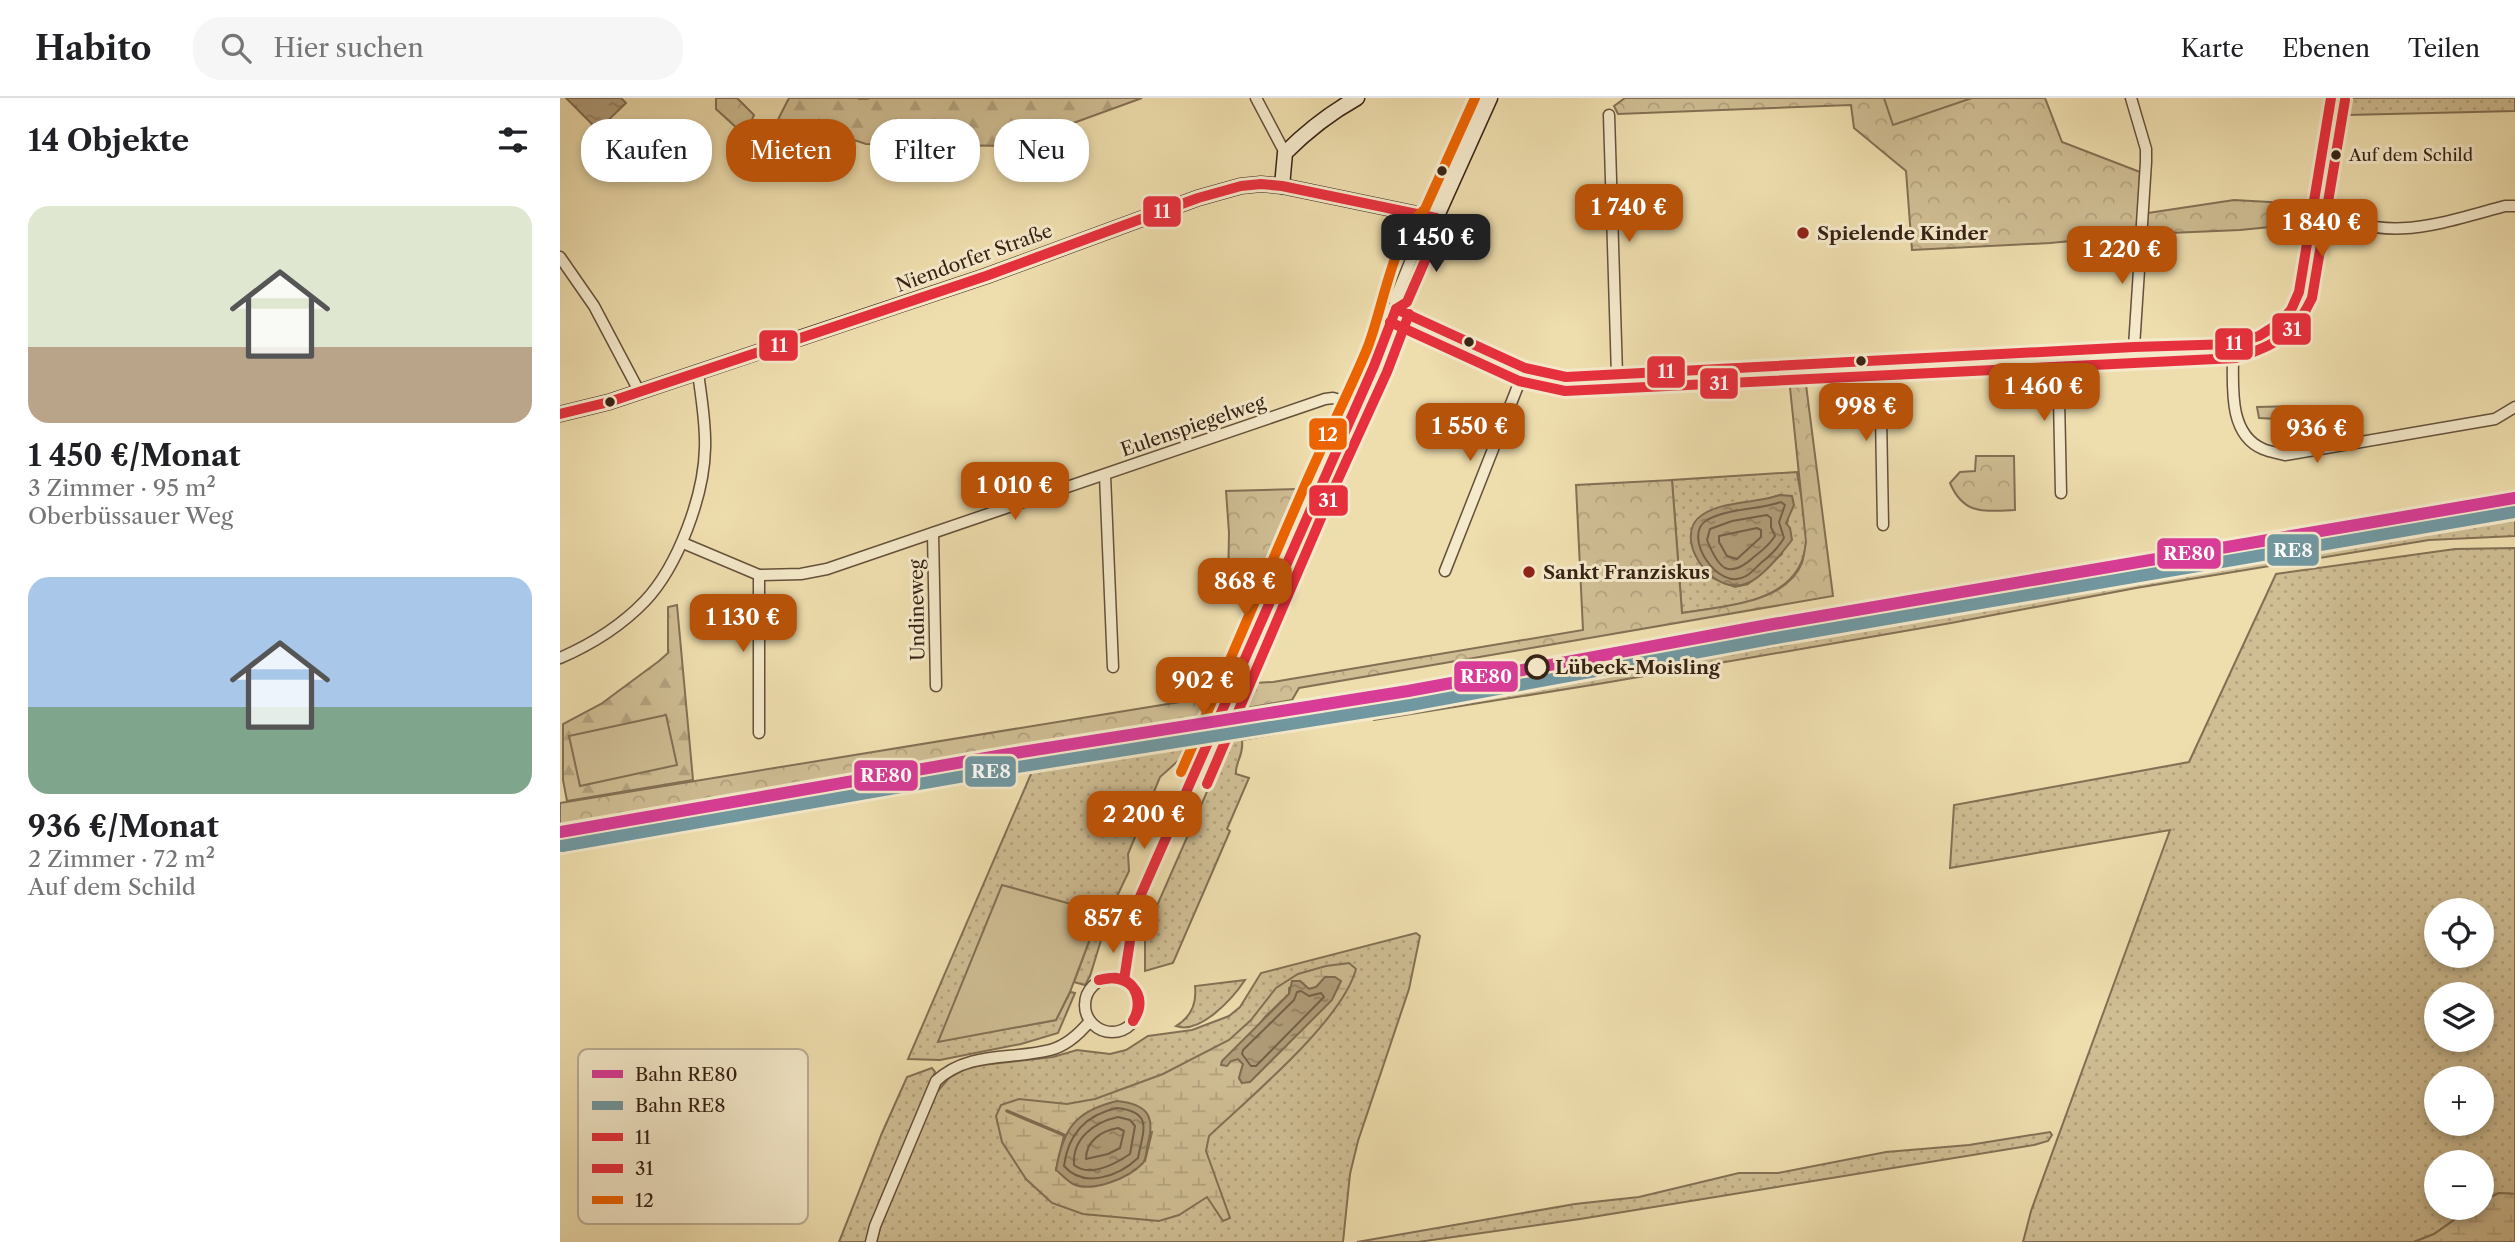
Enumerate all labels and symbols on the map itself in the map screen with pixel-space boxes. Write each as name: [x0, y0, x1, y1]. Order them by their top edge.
place label: Auf dem Schild: [2348, 145, 2473, 165]
marker: Auf dem Schild: [2329, 148, 2343, 162]
unlabelled marker: [1435, 164, 1449, 178]
pin: 1 740 €: [1564, 184, 1694, 244]
line badge: 11: [1142, 195, 1182, 228]
text: 11: [1153, 200, 1171, 223]
pin: 1 840 €: [2257, 200, 2387, 259]
pin: 1 450 €: [1371, 214, 1501, 274]
street label: Niendorfer Straße: [893, 219, 1055, 297]
place label: Spielende Kinder: [1817, 222, 1989, 245]
marker: Spielende Kinder: [1795, 225, 1811, 241]
pin: 1 220 €: [2057, 226, 2187, 286]
line badge: 31: [2271, 312, 2312, 346]
text: 31: [2282, 318, 2302, 341]
line badge: 11: [2214, 327, 2254, 361]
line badge: 11: [758, 329, 799, 362]
text: 11: [2225, 332, 2243, 355]
text: 11: [770, 334, 788, 357]
unlabelled marker: [1462, 335, 1476, 349]
unlabelled marker: [1854, 354, 1868, 368]
line badge: 11: [1646, 355, 1686, 389]
text: 11: [1657, 360, 1675, 383]
pin: 1 460 €: [1979, 364, 2109, 423]
line badge: 31: [1699, 367, 1739, 400]
text: 31: [1709, 372, 1729, 395]
pin: 998 €: [1817, 384, 1915, 443]
street label: Eulenspiegelweg: [1118, 390, 1269, 462]
unlabelled marker: [603, 395, 617, 409]
pin: 1 550 €: [1405, 404, 1535, 463]
pin: 936 €: [2268, 406, 2366, 465]
line badge: 12: [1308, 417, 1348, 451]
text: 12: [1318, 423, 1338, 446]
pin: 1 010 €: [950, 462, 1080, 522]
line badge: 31: [1308, 484, 1349, 517]
text: 31: [1318, 489, 1338, 512]
line badge: RE8: [2266, 533, 2320, 567]
line badge: RE80: [2156, 537, 2222, 570]
text: RE8: [2273, 539, 2313, 562]
text: RE80: [2163, 542, 2215, 565]
street label: Undineweg: [905, 558, 929, 661]
pin: 868 €: [1196, 559, 1294, 618]
place label: Sankt Franziskus: [1543, 561, 1710, 584]
marker: Sankt Franziskus: [1521, 564, 1537, 580]
pin: 1 130 €: [678, 594, 808, 654]
marker: Lübeck-Moisling: [1525, 655, 1549, 679]
place label: Lübeck-Moisling: [1555, 656, 1721, 679]
pin: 902 €: [1154, 658, 1252, 717]
line badge: RE80: [1453, 660, 1519, 693]
text: RE80: [1460, 665, 1512, 688]
line badge: RE8: [964, 755, 1017, 788]
line badge: RE80: [853, 759, 919, 792]
text: RE8: [971, 760, 1011, 783]
text: RE80: [860, 764, 912, 787]
pin: 2 200 €: [1079, 792, 1209, 851]
pin: 857 €: [1064, 896, 1162, 955]
legend: [578, 1049, 808, 1224]
text: Bahn RE80: [635, 1063, 737, 1086]
text: Bahn RE8: [635, 1094, 725, 1117]
text: 11: [635, 1126, 651, 1149]
text: 31: [635, 1157, 653, 1180]
text: 12: [635, 1189, 654, 1212]

